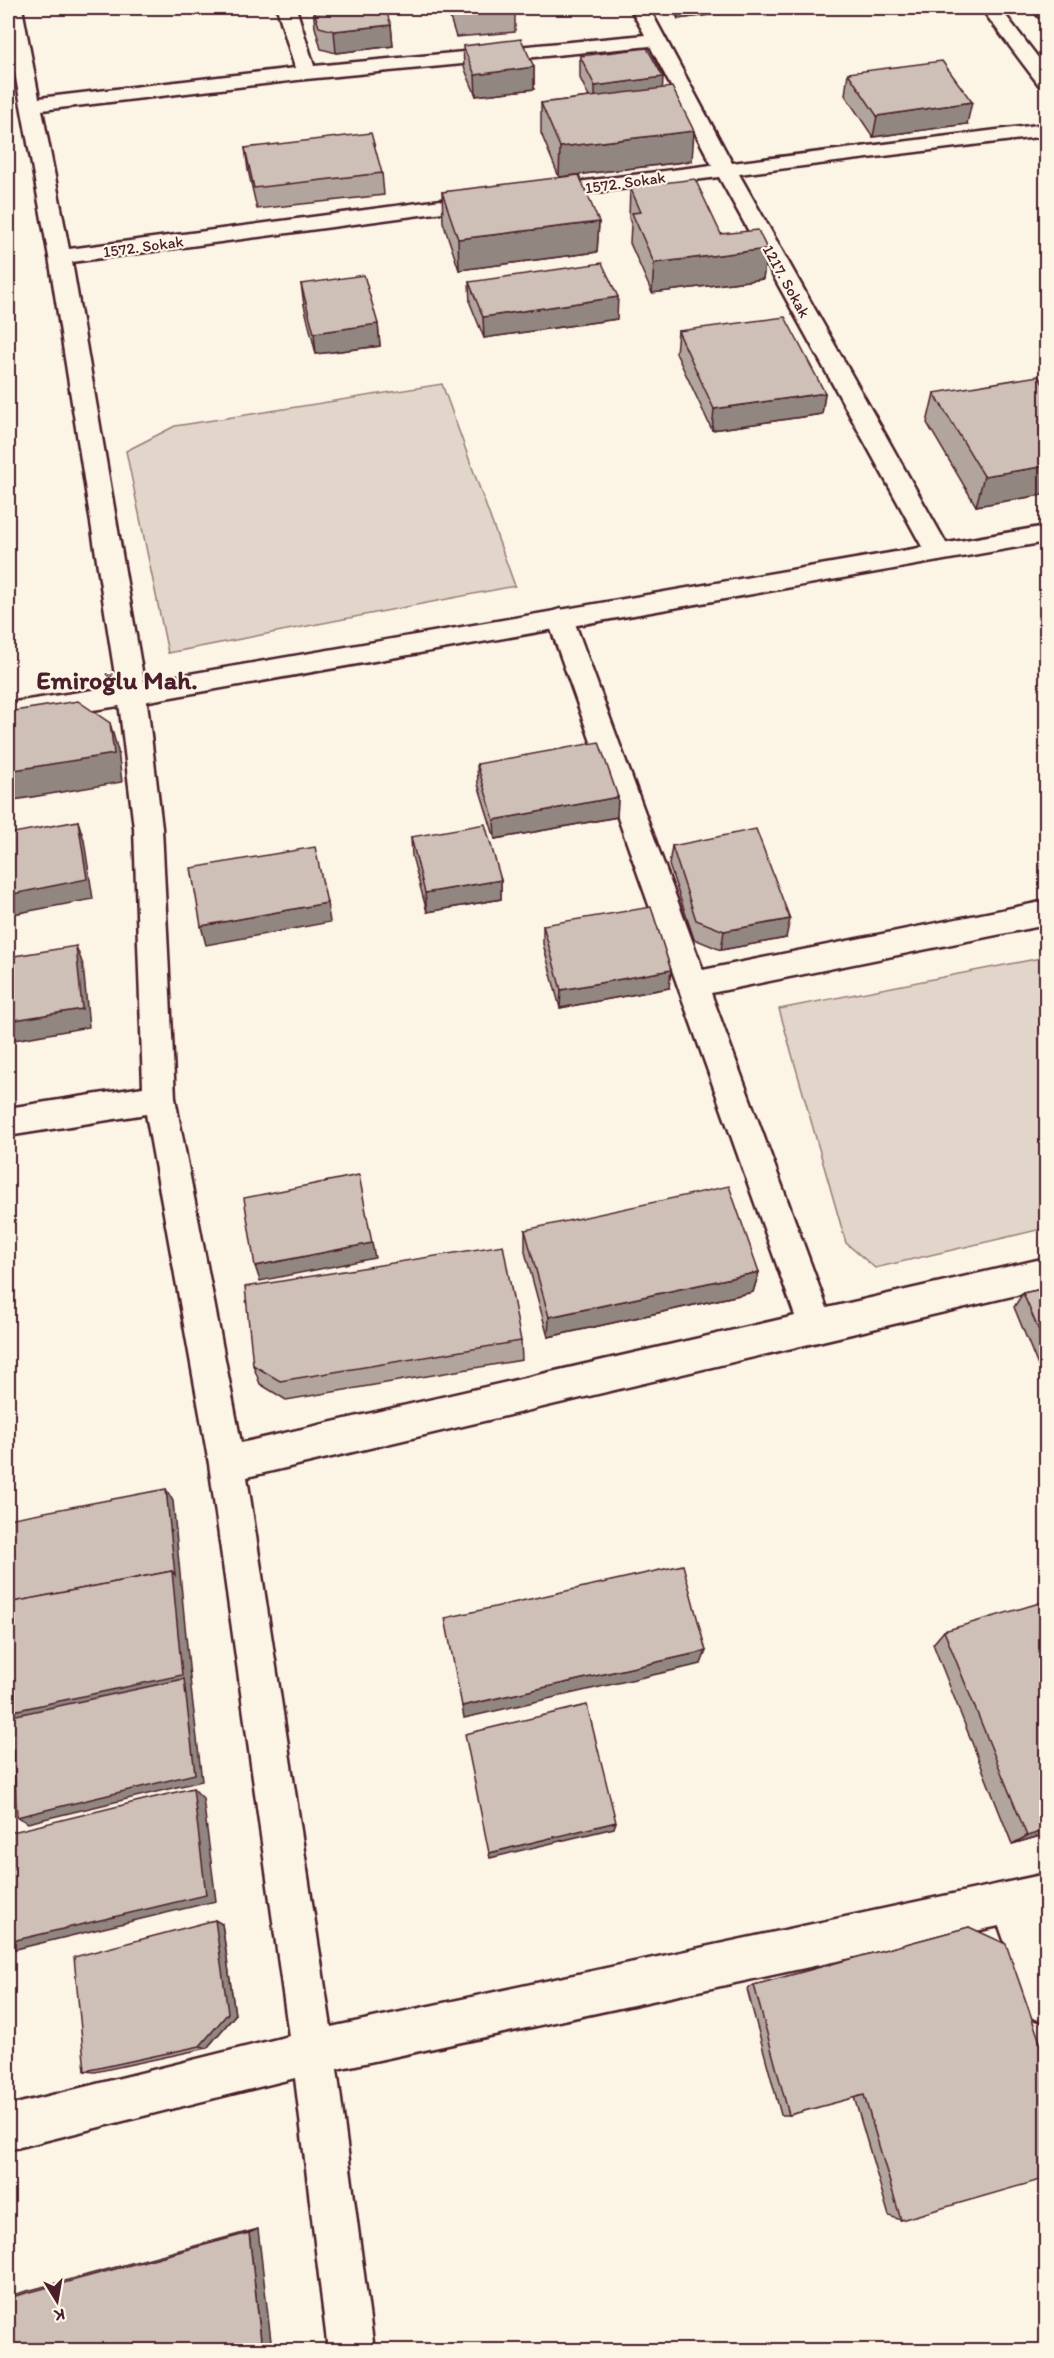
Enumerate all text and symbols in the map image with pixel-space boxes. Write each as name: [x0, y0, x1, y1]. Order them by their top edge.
street label: 1572. Sokak: [584, 167, 667, 198]
street label: 1572. Sokak: [102, 231, 185, 262]
street label: 1217. Sokak: [759, 242, 814, 321]
district label: Emiroğlu Mah.: [36, 664, 198, 696]
north arrow: [27, 2271, 87, 2331]
text: K: [52, 2305, 67, 2326]

